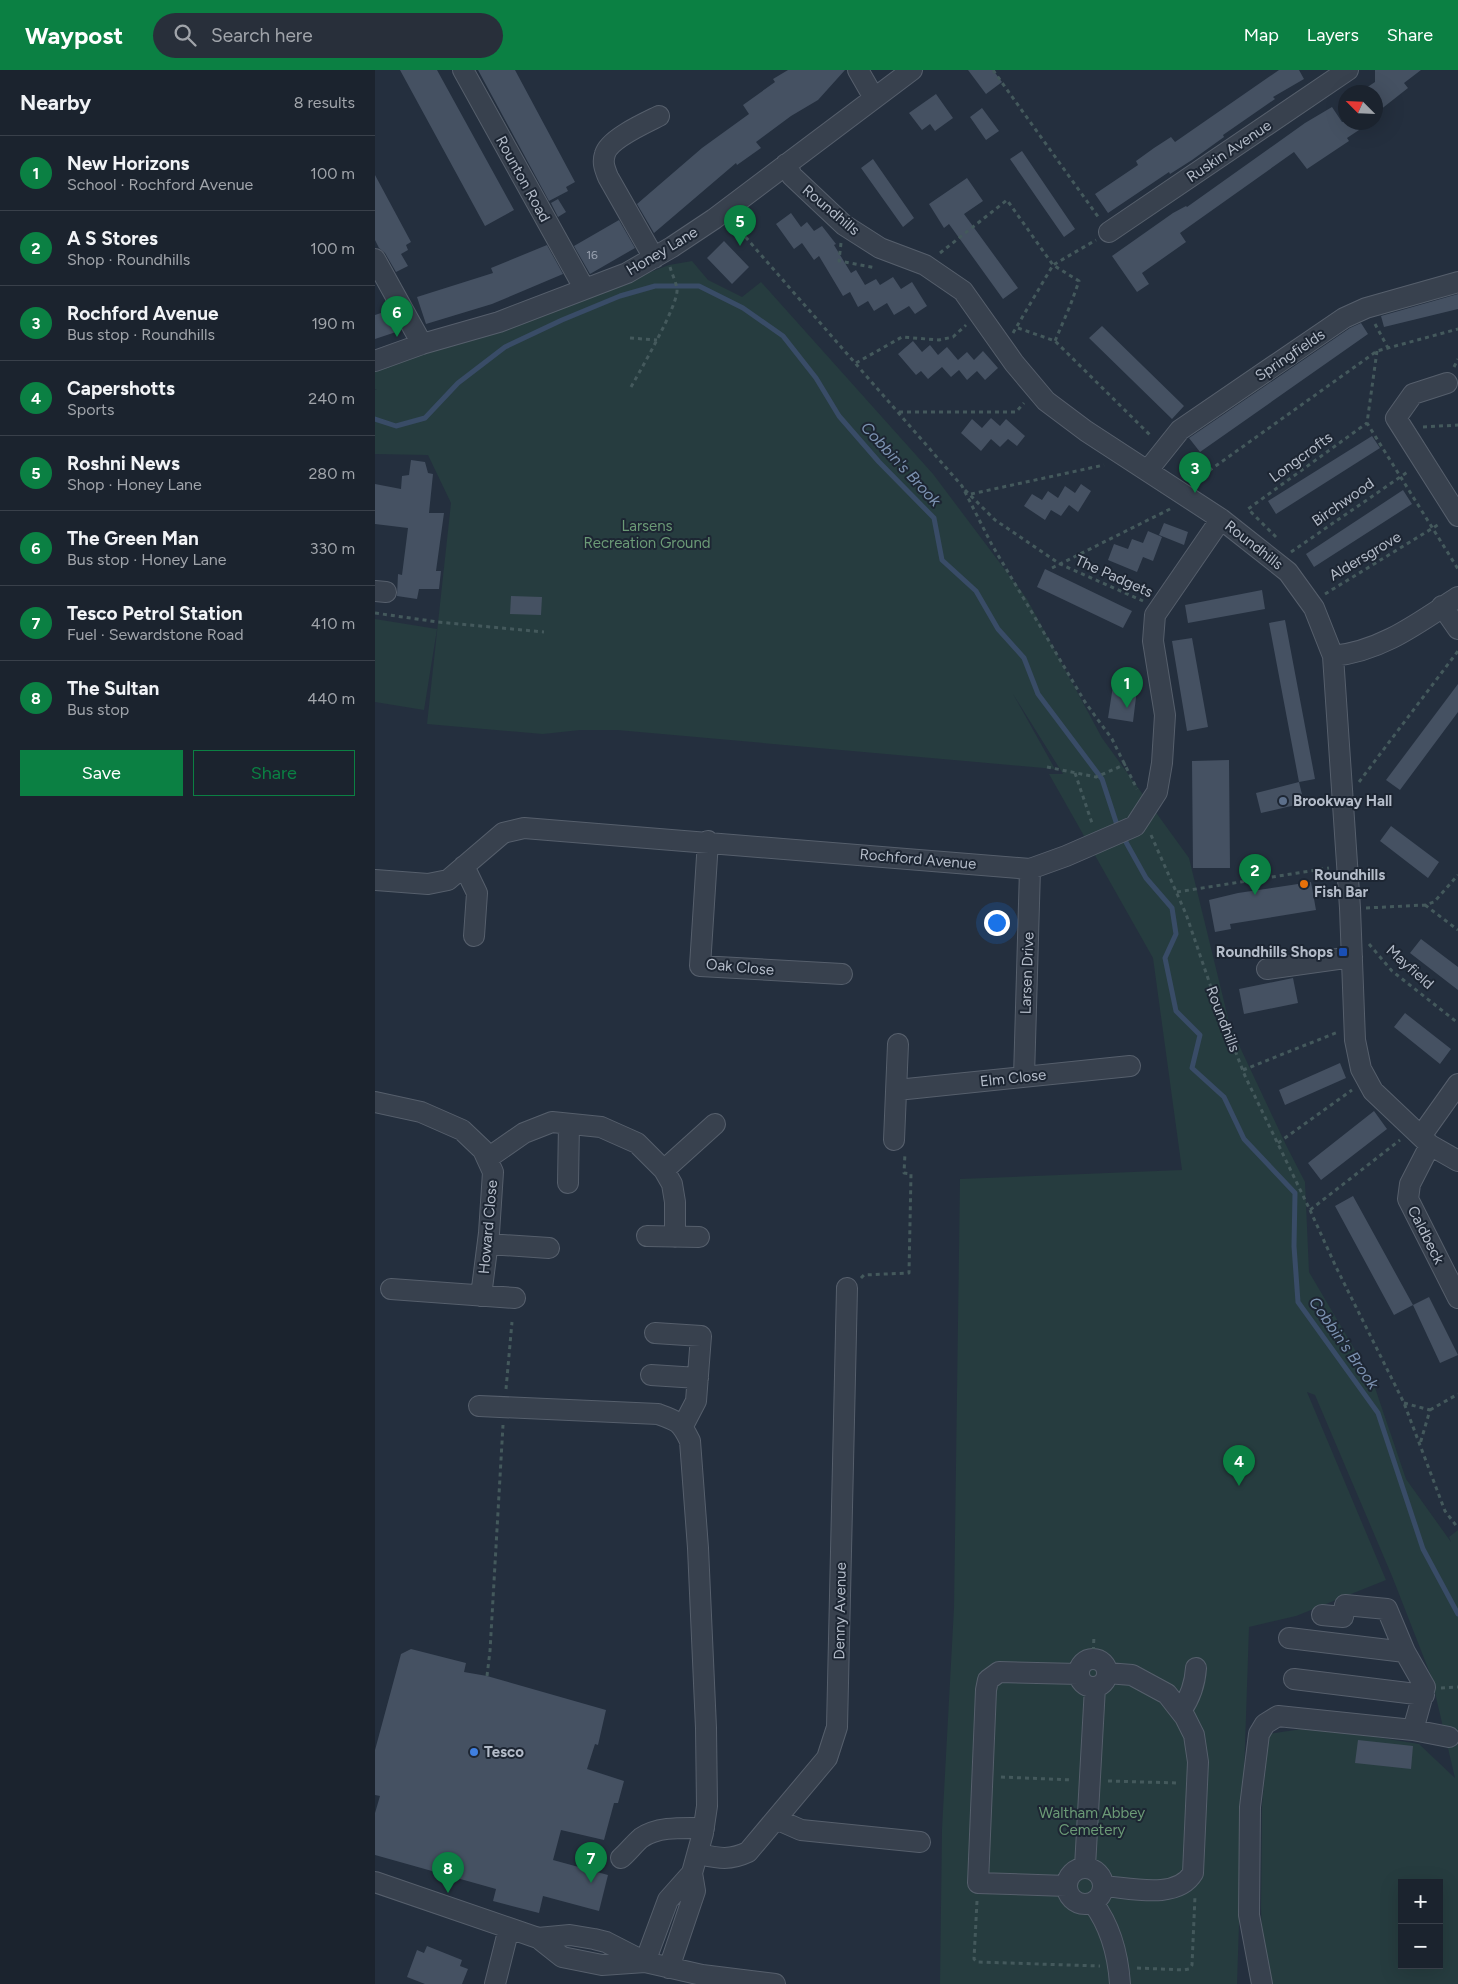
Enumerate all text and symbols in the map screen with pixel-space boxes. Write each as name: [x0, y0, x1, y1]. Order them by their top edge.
search box: [153, 13, 503, 58]
text: Waypost: [25, 21, 123, 50]
icon: search: [171, 21, 199, 49]
text: Search here: [211, 24, 313, 47]
text: Map: [1244, 24, 1279, 46]
text: Layers: [1307, 24, 1359, 46]
text: Share: [1387, 24, 1433, 46]
north arrow: [1338, 85, 1383, 130]
text: Nearby: [20, 90, 91, 115]
text: 8 results: [294, 93, 355, 112]
street label: Ruskin Avenue: [1183, 116, 1275, 186]
street label: Rounton Road: [492, 133, 554, 225]
text: New Horizons: [67, 152, 189, 175]
text: 1: [33, 164, 39, 183]
text: 100 m: [310, 164, 355, 183]
text: School · Rochford Avenue: [67, 175, 253, 194]
street label: Roundhills: [799, 181, 863, 239]
pin: 5: [724, 205, 756, 246]
street label: Honey Lane: [623, 223, 701, 279]
text: A S Stores: [67, 227, 158, 250]
text: 2: [31, 239, 41, 258]
text: 100 m: [310, 239, 355, 258]
house number: 16: [586, 248, 598, 262]
text: Shop · Roundhills: [67, 250, 190, 269]
pin: 6: [381, 296, 413, 337]
text: Rochford Avenue: [67, 302, 218, 325]
text: 3: [32, 314, 40, 333]
text: 190 m: [312, 314, 355, 333]
text: Bus stop · Roundhills: [67, 325, 215, 344]
street label: Springfields: [1252, 325, 1328, 385]
text: Capershotts: [67, 377, 175, 400]
text: 4: [31, 389, 41, 408]
text: 240 m: [308, 389, 355, 408]
text: Sports: [67, 400, 114, 419]
water label: Cobbin's Brook: [857, 418, 946, 511]
street label: Longcrofts: [1266, 428, 1336, 486]
text: Roshni News: [67, 452, 180, 475]
pin: 3: [1179, 452, 1211, 493]
text: 5: [31, 464, 41, 483]
text: 280 m: [308, 464, 355, 483]
street label: Birchwood: [1308, 474, 1378, 530]
text: Shop · Honey Lane: [67, 475, 202, 494]
park label: Larsens Recreation Ground: [583, 517, 711, 552]
street label: Roundhills: [1221, 517, 1287, 573]
text: The Green Man: [67, 527, 199, 550]
street label: Aldersgrove: [1326, 528, 1404, 584]
text: 6: [31, 539, 41, 558]
text: 330 m: [310, 539, 355, 558]
text: Bus stop · Honey Lane: [67, 550, 227, 569]
street label: The Padgets: [1072, 551, 1156, 601]
text: Tesco Petrol Station: [67, 602, 243, 625]
text: 7: [32, 614, 40, 633]
text: 410 m: [311, 614, 355, 633]
text: Fuel · Sewardstone Road: [67, 625, 244, 644]
pin: 1: [1111, 667, 1143, 708]
text: The Sultan: [67, 677, 159, 700]
text: 8: [31, 689, 41, 708]
text: 440 m: [307, 689, 355, 708]
text: Bus stop: [67, 700, 129, 719]
button: Save: [20, 750, 183, 796]
button: Share: [193, 750, 355, 796]
place label: Brookway Hall: [1293, 792, 1392, 810]
marker: Brookway Hall: [1277, 795, 1289, 807]
street label: Rochford Avenue: [859, 845, 977, 873]
pin: 2: [1239, 854, 1271, 895]
place label: Roundhills Fish Bar: [1314, 866, 1385, 901]
marker: Roundhills Fish Bar: [1298, 878, 1310, 890]
your location: [984, 910, 1010, 936]
street label: Larsen Drive: [1017, 931, 1037, 1015]
street label: Mayfield: [1383, 941, 1437, 993]
place label: Roundhills Shops: [1216, 943, 1333, 961]
marker: Roundhills Shops: [1337, 946, 1349, 958]
street label: Oak Close: [705, 955, 775, 979]
street label: Roundhills: [1202, 984, 1244, 1054]
street label: Elm Close: [979, 1066, 1047, 1090]
street label: Howard Close: [475, 1179, 501, 1275]
street label: Caldbeck: [1404, 1203, 1449, 1268]
water label: Cobbin's Brook: [1305, 1293, 1384, 1394]
pin: 4: [1223, 1445, 1255, 1486]
street label: Denny Avenue: [830, 1562, 850, 1660]
place label: Tesco: [484, 1743, 524, 1761]
marker: Tesco: [468, 1746, 480, 1758]
park label: Waltham Abbey Cemetery: [1039, 1804, 1145, 1839]
pin: 7: [575, 1842, 607, 1883]
pin: 8: [432, 1852, 464, 1893]
map controls: [1398, 1879, 1443, 1969]
button: +: [1398, 1879, 1443, 1924]
button: −: [1398, 1924, 1443, 1969]

